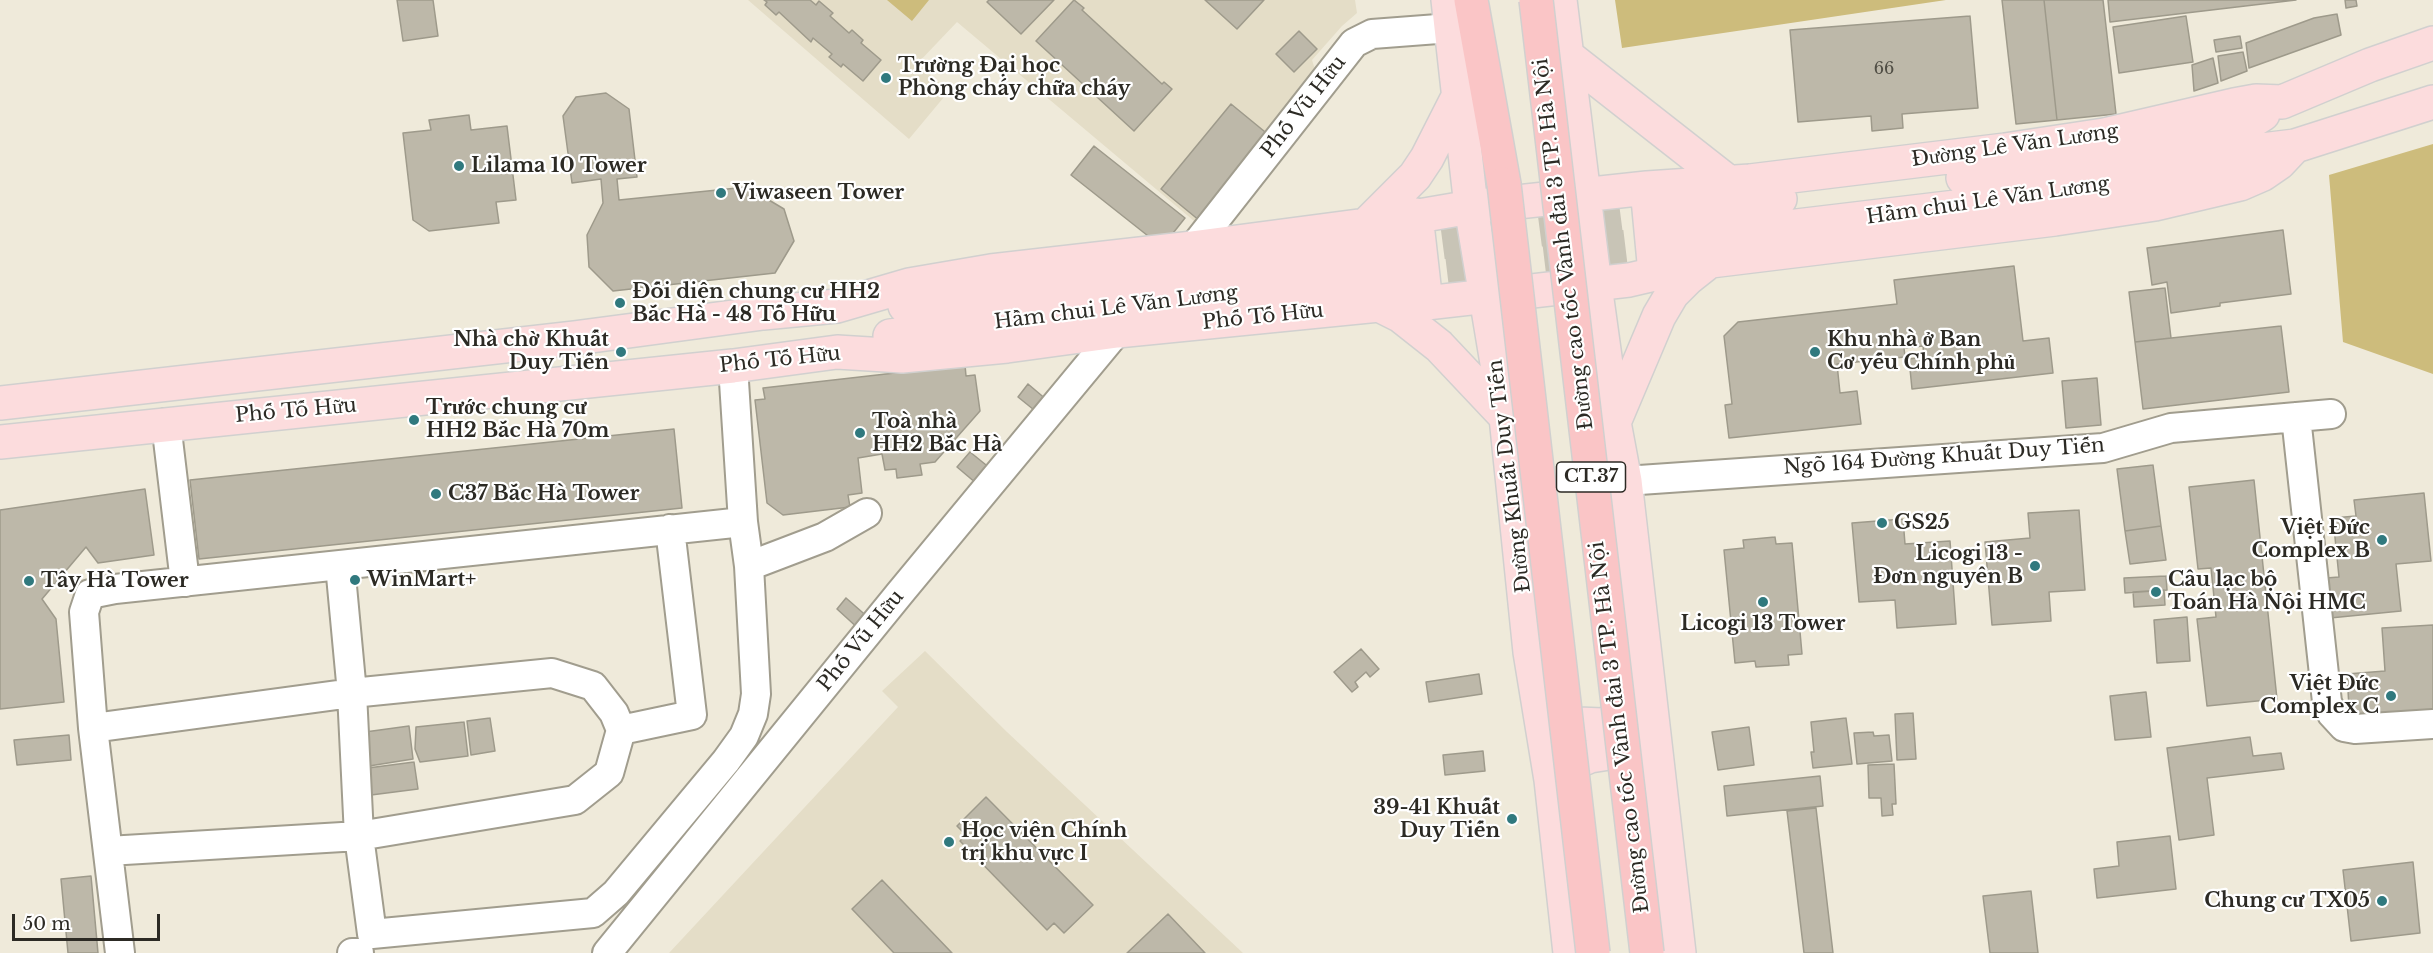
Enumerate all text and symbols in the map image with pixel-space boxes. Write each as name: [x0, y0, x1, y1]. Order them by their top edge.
street label: Phố Vũ Hữu: [1257, 51, 1351, 163]
place label: Trường Đại học Phòng cháy chữa cháy: [898, 54, 1131, 101]
street label: Đường cao tốc Vành đai 3 TP. Hà Nội: [1529, 57, 1599, 431]
house number: 66: [1874, 59, 1894, 79]
marker: Trường Đại học Phòng cháy chữa cháy: [879, 71, 893, 85]
street label: Đường Lê Văn Lương: [1910, 120, 2120, 172]
place label: Lilama 10 Tower: [471, 154, 647, 178]
marker: Lilama 10 Tower: [452, 159, 466, 173]
street label: Hầm chui Lê Văn Lương: [1865, 172, 2111, 230]
place label: Viwaseen Tower: [733, 181, 904, 205]
marker: Viwaseen Tower: [714, 186, 728, 200]
place label: Đối diện chung cư HH2 Bắc Hà - 48 Tố Hữu: [632, 280, 880, 327]
street label: Hầm chui Lê Văn Lương: [993, 281, 1239, 335]
marker: Đối diện chung cư HH2 Bắc Hà - 48 Tố Hữu: [613, 296, 627, 310]
street label: Phố Tố Hữu: [1201, 299, 1325, 335]
place label: Nhà chờ Khuất Duy Tiến: [453, 328, 609, 375]
place label: Khu nhà ở Ban Cơ yếu Chính phủ: [1827, 328, 2015, 375]
street label: Phố Tố Hữu: [718, 342, 842, 378]
marker: Nhà chờ Khuất Duy Tiến: [614, 345, 628, 359]
marker: Khu nhà ở Ban Cơ yếu Chính phủ: [1808, 345, 1822, 359]
street label: Đường Khuất Duy Tiến: [1484, 358, 1536, 594]
street label: Phố Tố Hữu: [234, 394, 358, 428]
place label: Trước chung cư HH2 Bắc Hà 70m: [426, 396, 609, 443]
place label: Toà nhà HH2 Bắc Hà: [872, 410, 1003, 457]
marker: Trước chung cư HH2 Bắc Hà 70m: [407, 413, 421, 427]
marker: Toà nhà HH2 Bắc Hà: [853, 426, 867, 440]
street label: Ngõ 164 Đường Khuất Duy Tiến: [1782, 434, 2106, 480]
road number: CT.37: [1556, 462, 1626, 492]
place label: C37 Bắc Hà Tower: [448, 482, 639, 506]
marker: C37 Bắc Hà Tower: [429, 487, 443, 501]
place label: GS25: [1894, 511, 1950, 535]
marker: GS25: [1875, 516, 1889, 530]
place label: Việt Đức Complex B: [2251, 516, 2370, 563]
marker: Việt Đức Complex B: [2375, 533, 2389, 547]
street label: Đường cao tốc Vành đai 3 TP. Hà Nội: [1585, 540, 1655, 914]
place label: Licogi 13 - Đơn nguyên B: [1873, 542, 2023, 589]
marker: Licogi 13 - Đơn nguyên B: [2028, 559, 2042, 573]
place label: WinMart+: [367, 568, 476, 592]
place label: Câu lạc bộ Toán Hà Nội HMC: [2168, 568, 2366, 615]
place label: Tây Hà Tower: [41, 569, 189, 593]
marker: WinMart+: [348, 573, 362, 587]
marker: Tây Hà Tower: [22, 574, 36, 588]
marker: Câu lạc bộ Toán Hà Nội HMC: [2149, 585, 2163, 599]
street label: Phố Vũ Hữu: [813, 586, 909, 696]
marker: Licogi 13 Tower: [1756, 595, 1770, 609]
place label: Licogi 13 Tower: [1680, 612, 1846, 636]
place label: Việt Đức Complex C: [2260, 672, 2379, 719]
marker: Việt Đức Complex C: [2384, 689, 2398, 703]
place label: 39-41 Khuất Duy Tiến: [1373, 796, 1500, 843]
marker: 39-41 Khuất Duy Tiến: [1505, 812, 1519, 826]
place label: Học viện Chính trị khu vực I: [961, 819, 1127, 866]
marker: Học viện Chính trị khu vực I: [942, 835, 956, 849]
place label: Chung cư TX05: [2204, 889, 2370, 913]
marker: Chung cư TX05: [2375, 894, 2389, 908]
scale bar: [15, 902, 164, 940]
text: 50 m: [23, 913, 71, 935]

